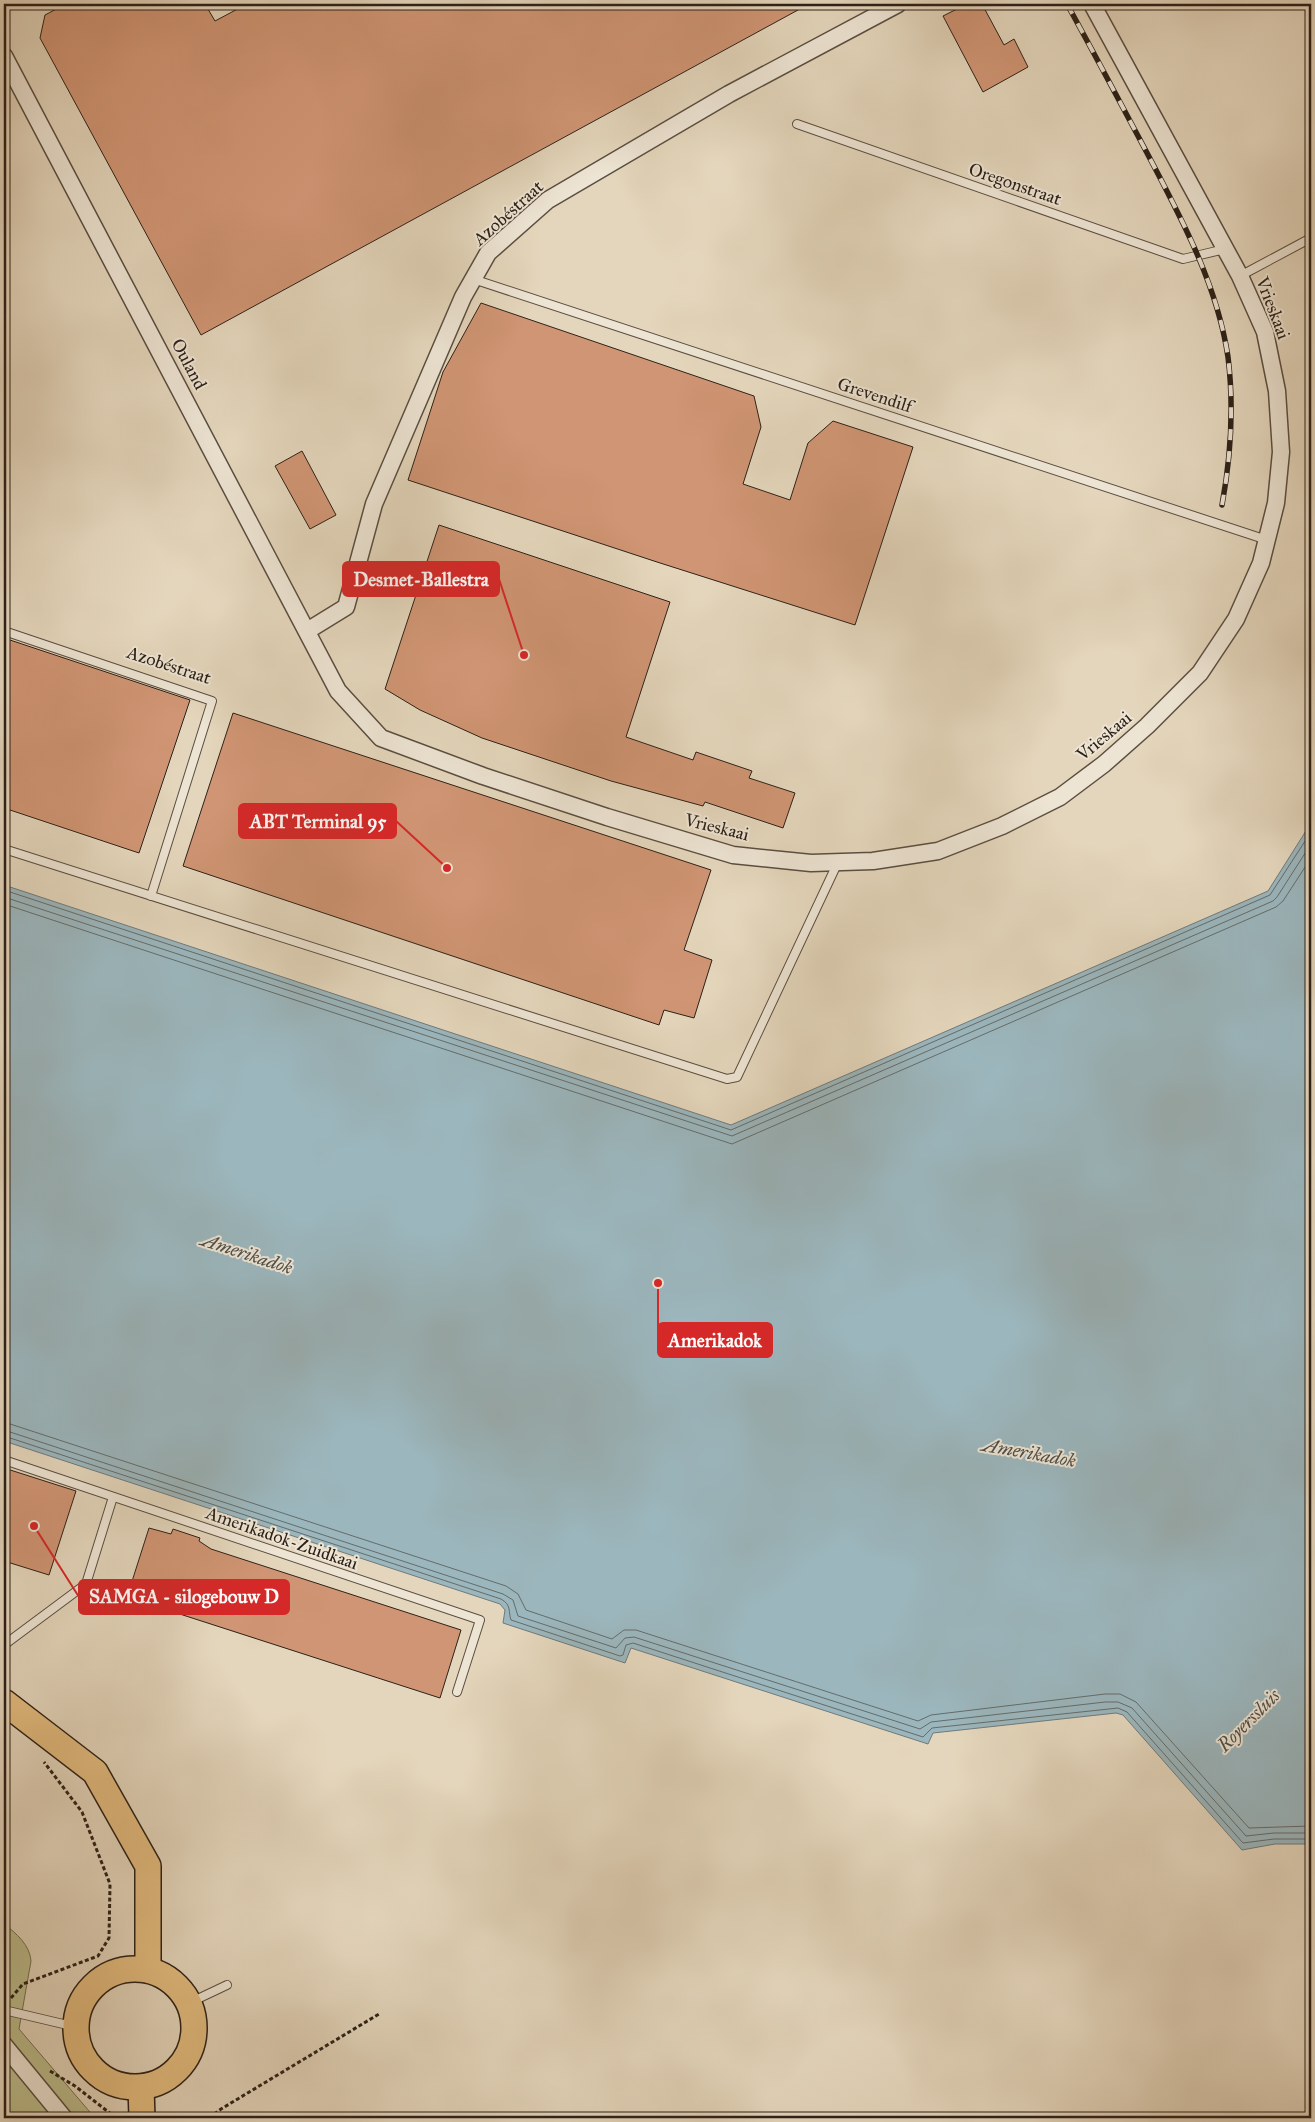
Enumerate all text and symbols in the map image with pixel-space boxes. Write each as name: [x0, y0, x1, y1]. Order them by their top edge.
street label: Oregonstraat: [965, 158, 1065, 211]
street label: Azobéstraat: [468, 175, 548, 251]
street label: Vrieskaai: [1251, 273, 1295, 343]
street label: Ouland: [166, 335, 212, 393]
street label: Grevendilf: [835, 373, 918, 418]
callout: Desmet-Ballestra: [343, 562, 499, 596]
text: Desmet-Ballestra: [353, 568, 490, 591]
street label: Azobéstraat: [123, 641, 214, 689]
street label: Vrieskaai: [1071, 707, 1136, 766]
callout: ABT Terminal 95: [239, 804, 396, 838]
street label: Vrieskaai: [682, 808, 751, 846]
text: ABT Terminal 95: [248, 810, 387, 834]
water label: Amerikadok: [196, 1227, 296, 1279]
callout: Amerikadok: [658, 1323, 772, 1357]
text: Amerikadok: [666, 1329, 763, 1352]
water label: Amerikadok: [978, 1433, 1078, 1472]
street label: Amerikadok-Zuidkaai: [202, 1501, 361, 1574]
callout: SAMGA - silogebouw D: [79, 1580, 289, 1614]
text: SAMGA - silogebouw D: [89, 1585, 279, 1609]
water label: Royerssluis: [1212, 1684, 1285, 1757]

